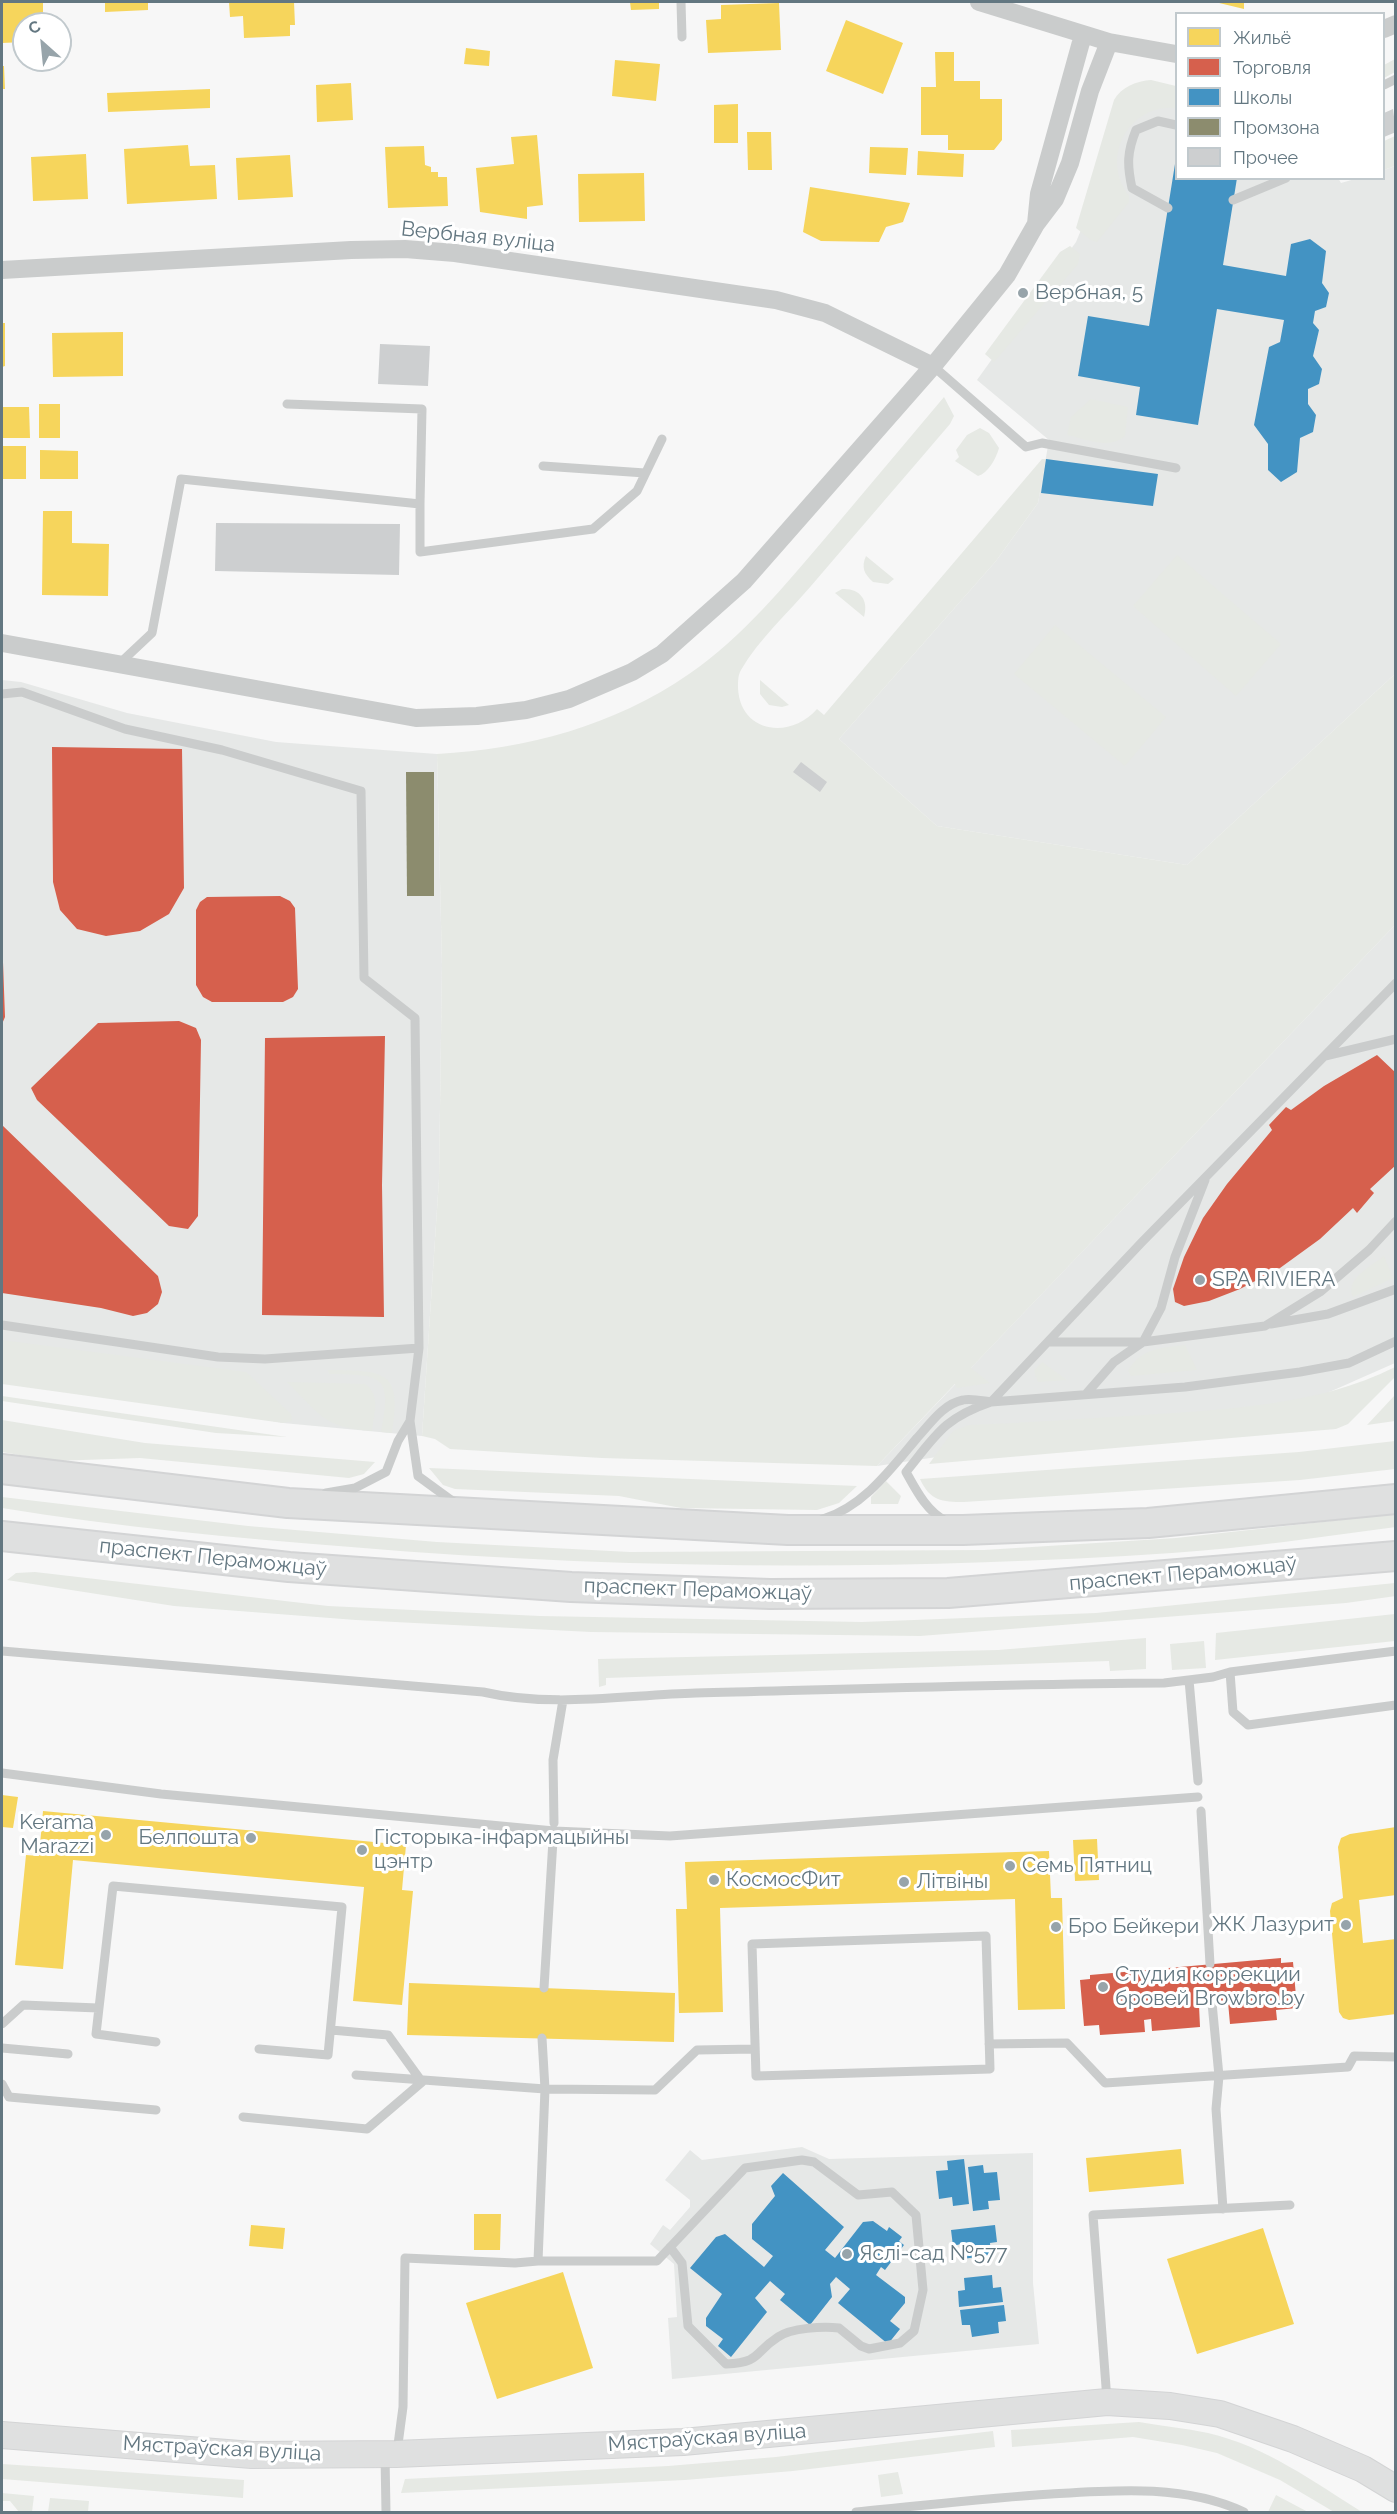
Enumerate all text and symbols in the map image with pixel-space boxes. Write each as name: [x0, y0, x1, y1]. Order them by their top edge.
north arrow: [12, 12, 72, 72]
legend: [1175, 12, 1385, 180]
text: С: [25, 16, 44, 38]
text: Жильё: [1233, 27, 1291, 48]
text: Торговля: [1233, 57, 1311, 78]
text: Школы: [1233, 87, 1292, 108]
text: Промзона: [1233, 117, 1320, 138]
text: Прочее: [1233, 147, 1298, 168]
street label: Вербная вуліца: [400, 216, 556, 258]
place label: Вербная, 5: [1035, 280, 1143, 306]
marker: Вербная, 5: [1016, 286, 1030, 300]
place label: SPA RIVIERA: [1212, 1267, 1335, 1293]
marker: SPA RIVIERA: [1193, 1273, 1207, 1287]
street label: праспект Пераможцаў: [98, 1534, 328, 1582]
street label: праспект Пераможцаў: [1068, 1551, 1298, 1597]
street label: праспект Пераможцаў: [583, 1573, 813, 1607]
place label: Kerama Marazzi: [19, 1810, 94, 1860]
place label: Белпошта: [138, 1825, 239, 1851]
place label: Гісторыка-інфармацыйны цэнтр: [374, 1825, 629, 1875]
marker: Kerama Marazzi: [99, 1828, 113, 1842]
marker: Белпошта: [244, 1831, 258, 1845]
marker: Гісторыка-інфармацыйны цэнтр: [355, 1843, 369, 1857]
place label: Семь Пятниц: [1022, 1853, 1152, 1879]
marker: Семь Пятниц: [1003, 1859, 1017, 1873]
place label: КосмосФит: [726, 1867, 841, 1893]
place label: Літвіны: [916, 1869, 988, 1895]
marker: КосмосФит: [707, 1873, 721, 1887]
marker: Літвіны: [897, 1875, 911, 1889]
place label: ЖК Лазурит: [1211, 1912, 1334, 1938]
place label: Бро Бейкери: [1068, 1914, 1199, 1940]
marker: ЖК Лазурит: [1339, 1918, 1353, 1932]
marker: Бро Бейкери: [1049, 1920, 1063, 1934]
place label: Студия коррекции бровей Browbro.by: [1115, 1962, 1305, 2012]
marker: Студия коррекции бровей Browbro.by: [1096, 1980, 1110, 1994]
place label: Яслі-сад №577: [859, 2241, 1008, 2267]
marker: Яслі-сад №577: [840, 2247, 854, 2261]
street label: Мястраўская вуліца: [607, 2418, 807, 2458]
street label: Мястраўская вуліца: [122, 2431, 322, 2467]

